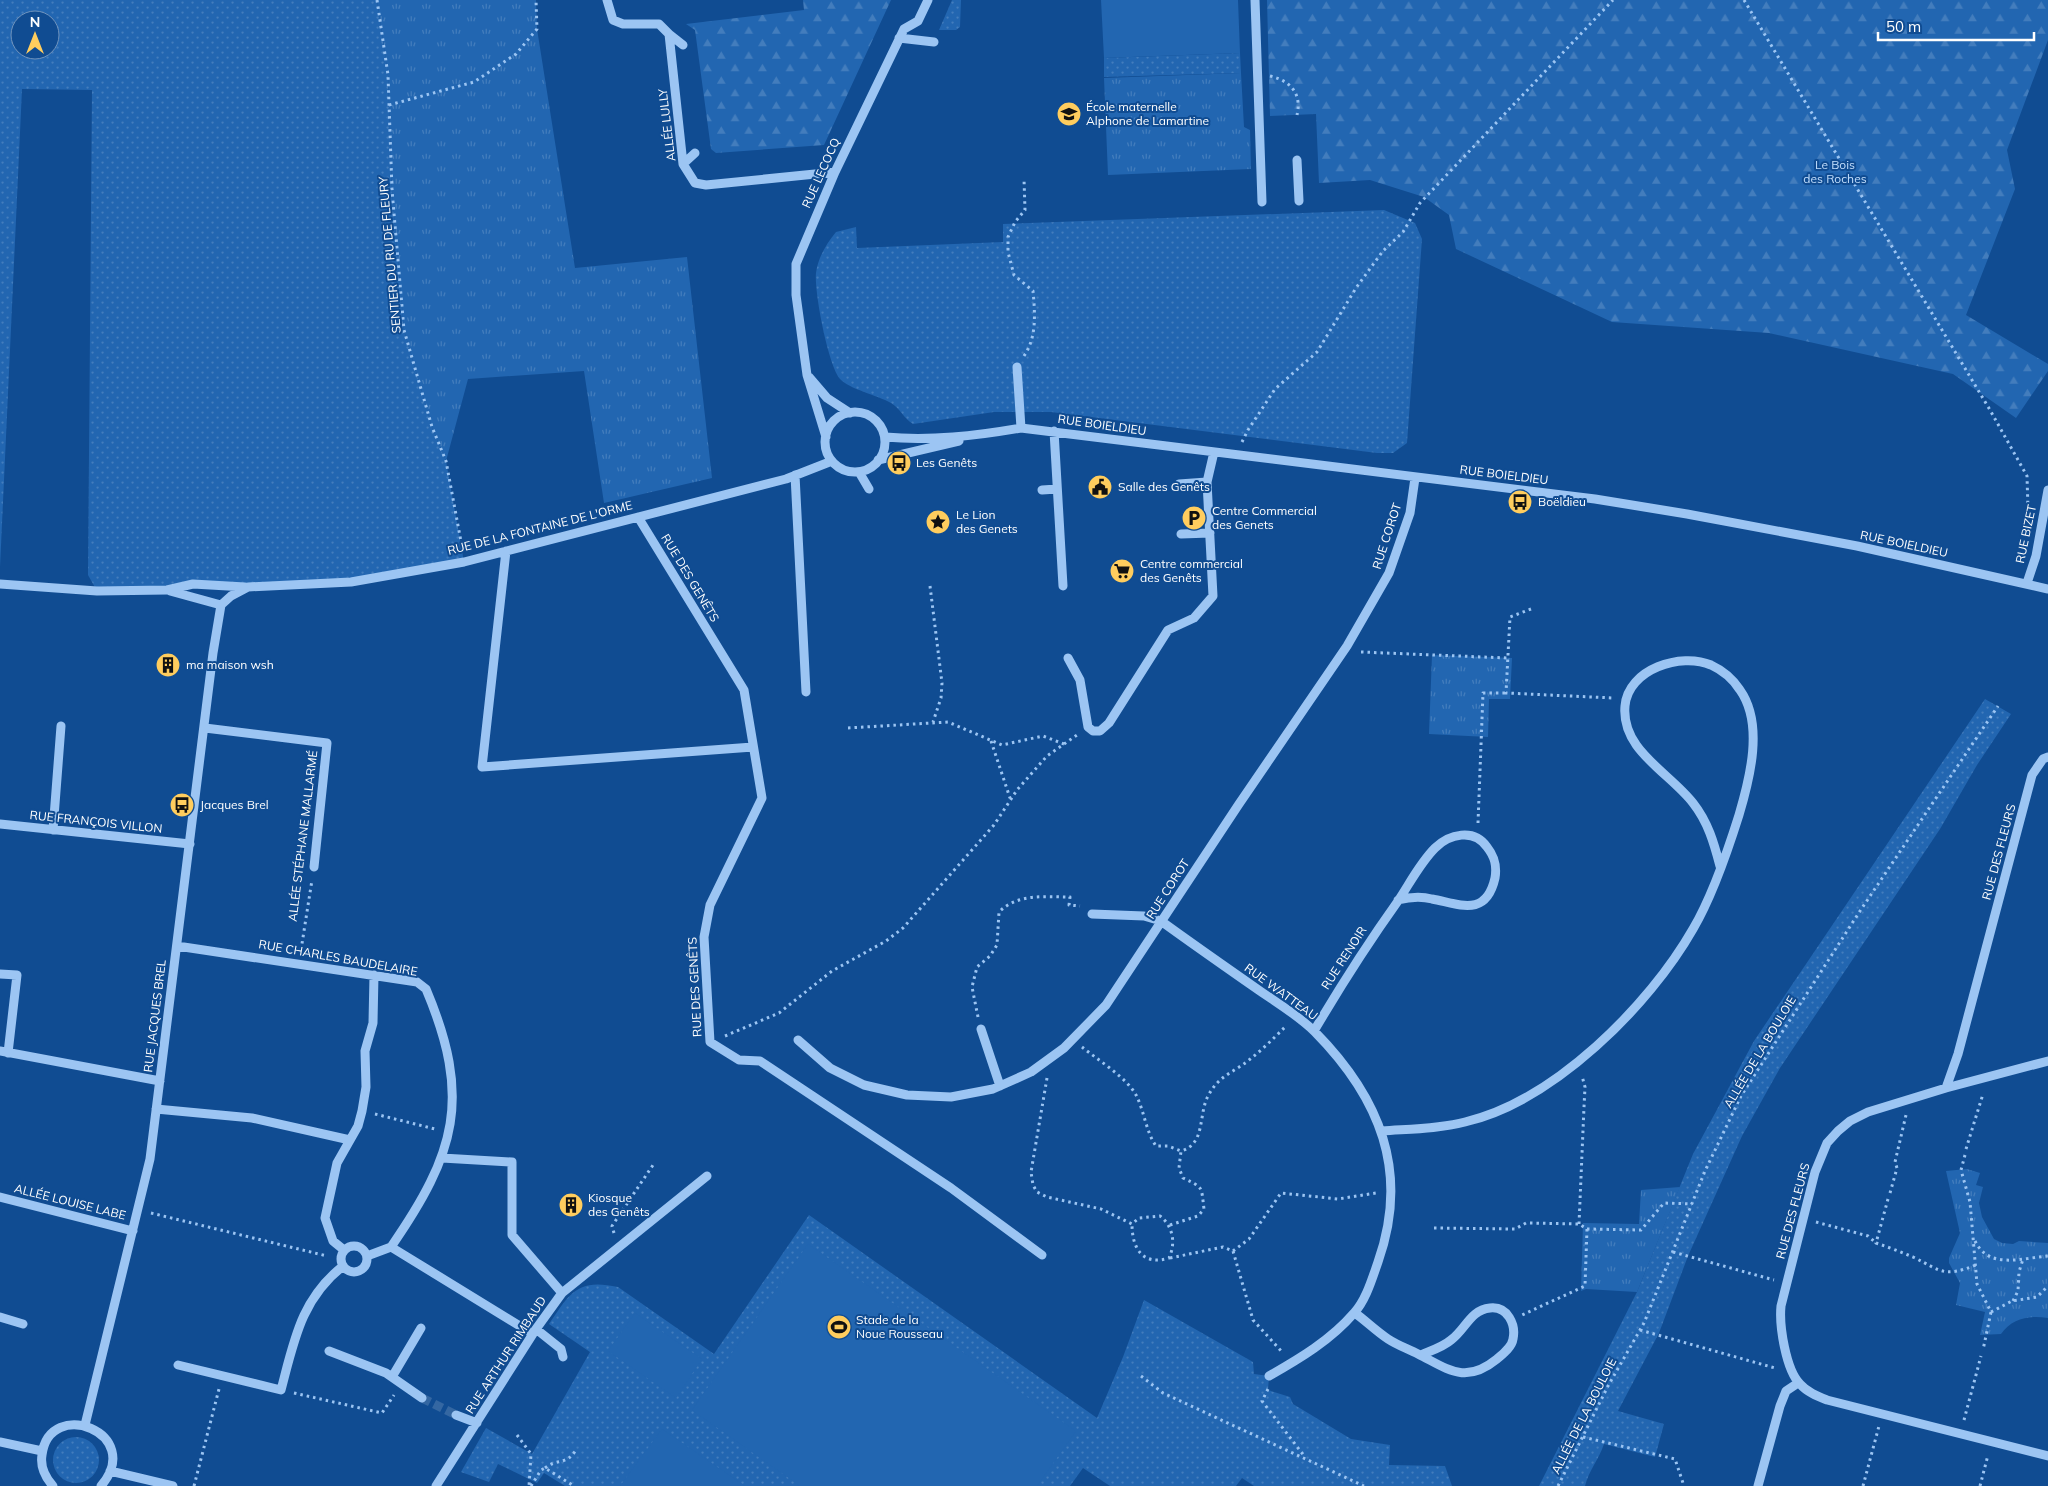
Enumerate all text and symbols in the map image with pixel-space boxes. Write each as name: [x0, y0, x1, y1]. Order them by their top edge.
north arrow: [10, 10, 60, 60]
scale bar: [1878, 10, 2034, 42]
text: N: [30, 13, 40, 31]
text: 50 m: [1886, 17, 1921, 36]
street label: ALLÉE LULLY: [655, 87, 678, 162]
place label: École maternelle Alphone de Lamartine: [1086, 99, 1209, 128]
school or university icon: École maternelle Alphone de Lamartine: [1056, 101, 1082, 127]
street label: RUE LECOCQ: [798, 135, 843, 210]
park label: Le Bois des Roches: [1803, 157, 1867, 186]
street label: SENTIER DU RU DE FLEURY: [375, 175, 404, 334]
street label: RUE BOIELDIEU: [1057, 411, 1147, 438]
bus stop icon: Les Genêts: [886, 450, 912, 476]
place label: Les Genêts: [916, 455, 977, 470]
street label: RUE BOIELDIEU: [1459, 462, 1549, 487]
public building icon: Salle des Genêts: [1087, 474, 1113, 500]
place label: Salle des Genêts: [1118, 479, 1210, 494]
bus stop icon: Boëldieu: [1507, 489, 1533, 515]
place label: Boëldieu: [1538, 494, 1586, 509]
street label: RUE DE LA FONTAINE DE L'ORME: [446, 497, 634, 558]
street label: RUE COROT: [1369, 500, 1405, 571]
street label: RUE BIZET: [2012, 502, 2039, 565]
place label: Centre Commercial des Genets: [1212, 503, 1317, 532]
parking icon: Centre Commercial des Genets: [1181, 505, 1207, 531]
place label: Le Lion des Genets: [956, 507, 1018, 536]
place icon: Le Lion des Genets: [925, 509, 951, 535]
street label: RUE BOIELDIEU: [1859, 527, 1949, 560]
street label: RUE DES GENÊTS: [658, 531, 723, 624]
place label: Centre commercial des Genêts: [1140, 556, 1243, 585]
supermarket icon: Centre commercial des Genêts: [1109, 558, 1135, 584]
building icon: ma maison wsh: [155, 652, 181, 678]
place label: ma maison wsh: [186, 657, 274, 672]
street label: ALLÉE STÉPHANE MALLARMÉ: [285, 750, 320, 922]
bus stop icon: Jacques Brel: [169, 792, 195, 818]
place label: Jacques Brel: [200, 797, 269, 812]
street label: RUE DES FLEURS: [1979, 802, 2019, 901]
street label: RUE FRANÇOIS VILLON: [29, 807, 163, 836]
street label: RUE COROT: [1143, 855, 1193, 922]
street label: RUE RENOIR: [1318, 923, 1370, 992]
street label: RUE CHARLES BAUDELAIRE: [257, 936, 419, 979]
street label: RUE DES GENÊTS: [684, 937, 705, 1037]
street label: RUE JACQUES BREL: [140, 958, 169, 1073]
street label: RUE WATTEAU: [1242, 960, 1321, 1023]
street label: ALLÉE DE LA BOULOIE: [1720, 993, 1799, 1111]
street label: RUE DES FLEURS: [1773, 1161, 1813, 1260]
street label: ALLÉE LOUISE LABE: [13, 1180, 127, 1223]
place label: Kiosque des Genêts: [588, 1190, 650, 1219]
building icon: Kiosque des Genêts: [558, 1192, 584, 1218]
street label: RUE ARTHUR RIMBAUD: [462, 1293, 549, 1416]
place label: Stade de la Noue Rousseau: [856, 1312, 943, 1341]
sports icon: Stade de la Noue Rousseau: [826, 1314, 852, 1340]
street label: ALLÉE DE LA BOULOIE: [1548, 1355, 1619, 1476]

